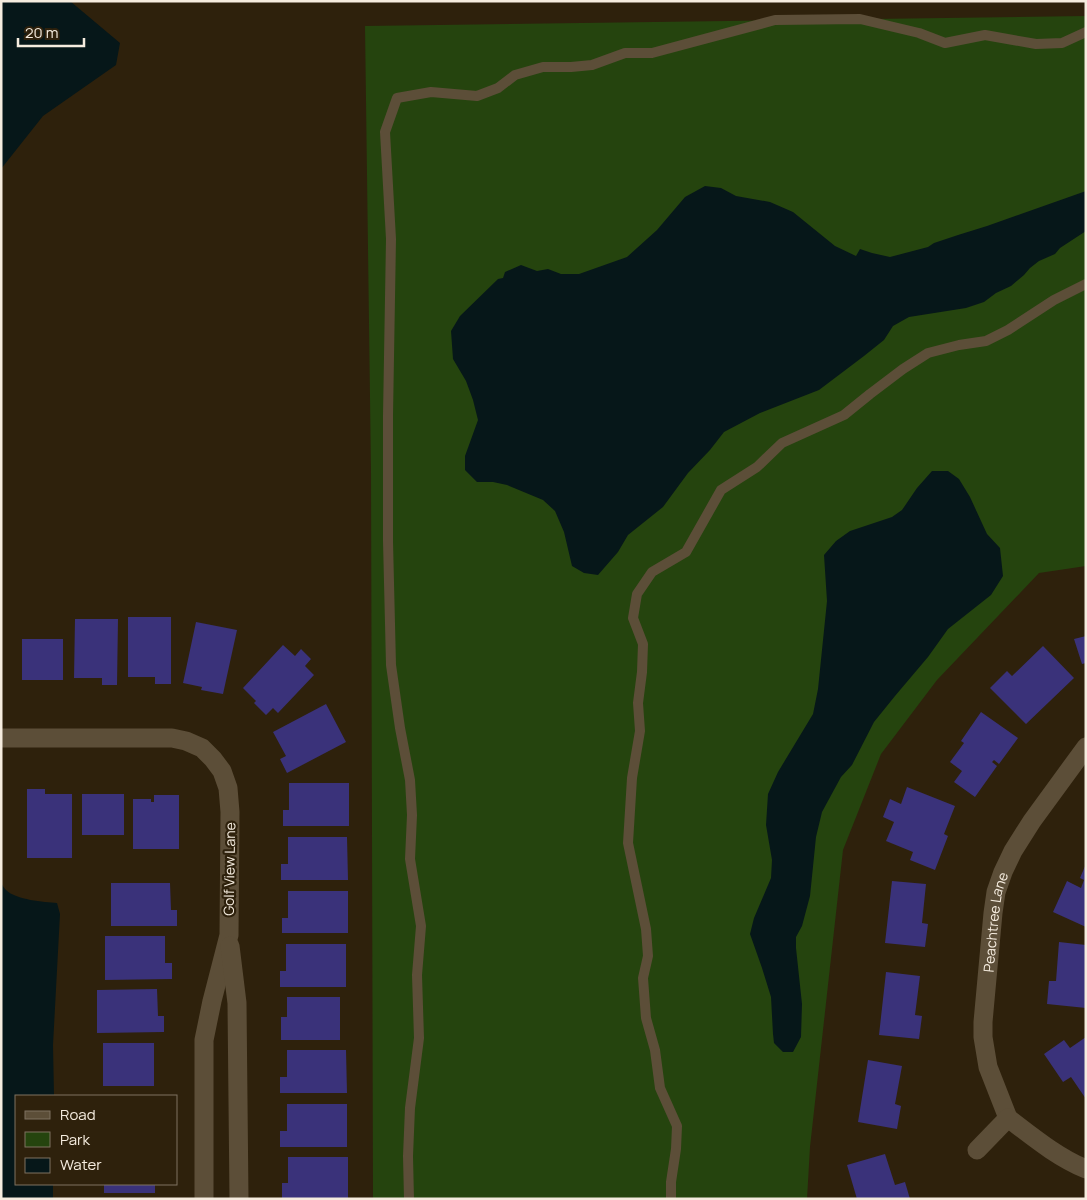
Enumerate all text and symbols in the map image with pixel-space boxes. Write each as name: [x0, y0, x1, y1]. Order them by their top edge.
scale bar: [18, 15, 84, 47]
text: 20 m: [25, 22, 58, 43]
street label: Golf View Lane: [219, 822, 239, 916]
street label: Peachtree Lane: [978, 869, 1012, 973]
legend: [15, 1095, 178, 1185]
text: Road: [60, 1104, 96, 1125]
text: Park: [60, 1129, 90, 1150]
text: Water: [60, 1154, 102, 1175]

